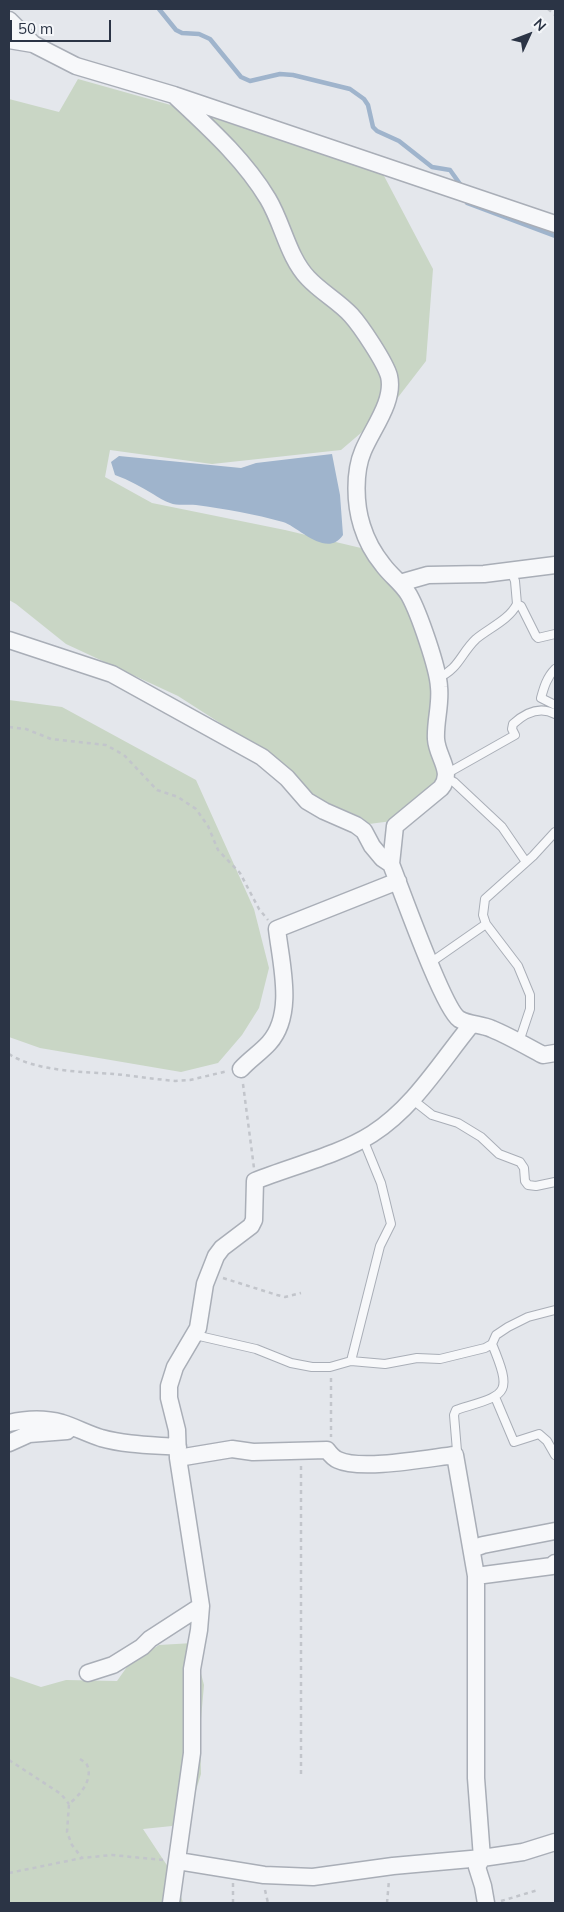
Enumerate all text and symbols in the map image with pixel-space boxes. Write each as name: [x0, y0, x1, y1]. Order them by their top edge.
scale bar: [12, 10, 114, 42]
north arrow: [504, 10, 554, 60]
text: N: [530, 15, 550, 35]
text: 50 m: [18, 19, 53, 38]

